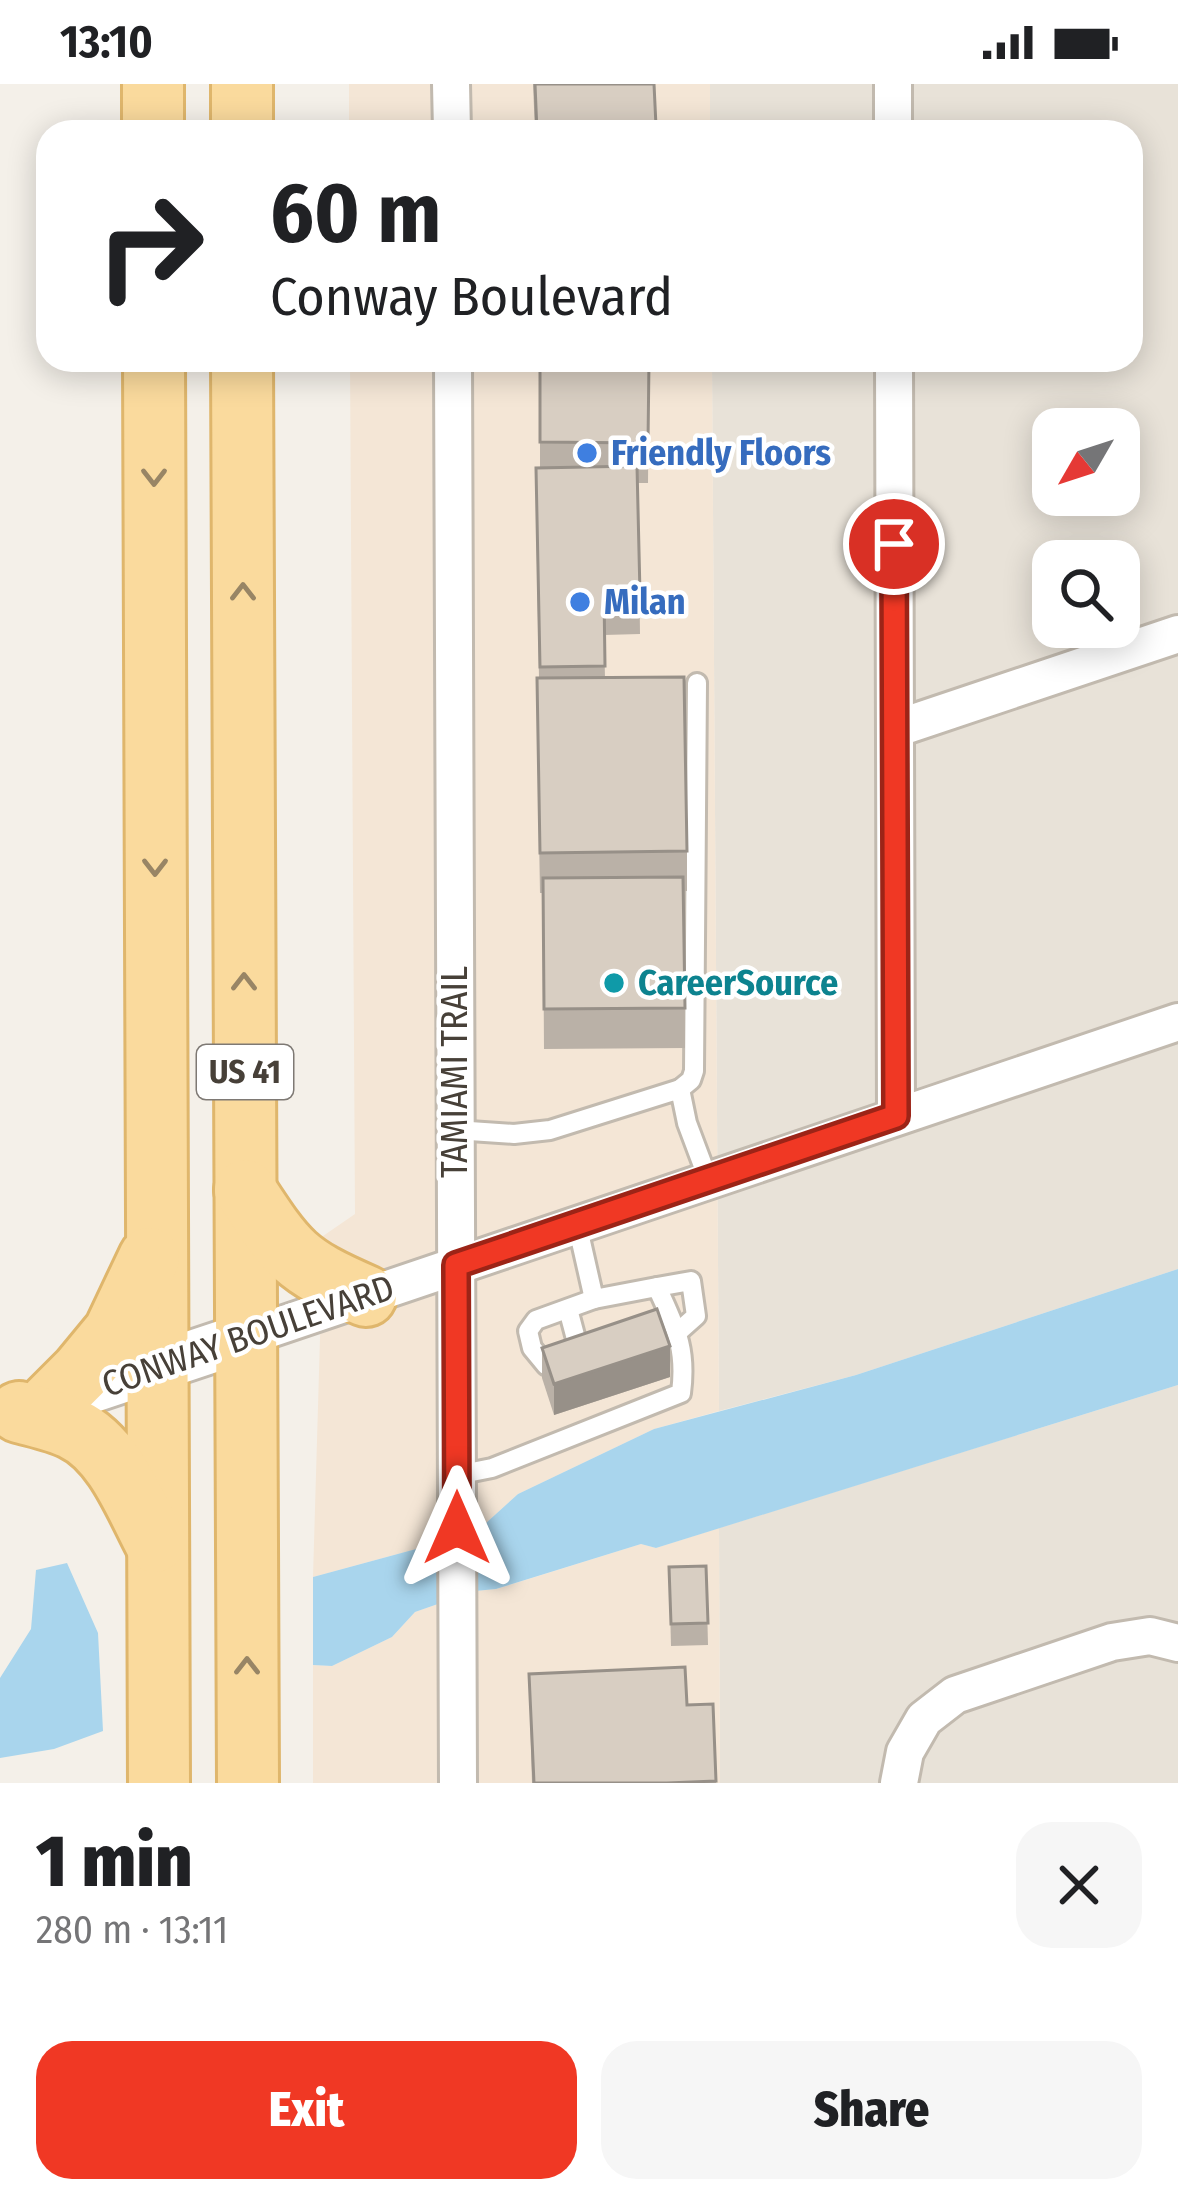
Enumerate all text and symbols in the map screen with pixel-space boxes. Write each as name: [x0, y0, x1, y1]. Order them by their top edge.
text: 13:10: [60, 15, 153, 69]
text: 60 m: [270, 163, 441, 264]
icon: right: [72, 168, 228, 324]
text: Conway Boulevard: [270, 265, 673, 329]
north arrow: [1032, 408, 1140, 516]
map controls: [1032, 408, 1140, 648]
place label: Friendly Floors: [611, 431, 831, 475]
marker: Friendly Floors: [574, 440, 600, 466]
one-way arrow: [141, 469, 167, 487]
pin: [843, 493, 945, 595]
icon: arrive: [861, 511, 927, 577]
button: search: [1032, 540, 1140, 648]
place label: Milan: [604, 580, 686, 624]
one-way arrow: [230, 582, 256, 600]
marker: Milan: [567, 589, 593, 615]
one-way arrow: [142, 859, 168, 877]
place label: CareerSource: [638, 961, 838, 1005]
street label: TAMIAMI TRAIL: [433, 966, 477, 1178]
marker: CareerSource: [601, 970, 627, 996]
one-way arrow: [231, 972, 257, 990]
road number: US 41: [197, 1045, 293, 1099]
street label: CONWAY BOULEVARD: [96, 1265, 400, 1407]
position arrow: [394, 1465, 520, 1591]
one-way arrow: [234, 1656, 260, 1674]
text: 1 min: [36, 1819, 193, 1905]
button: close: [1016, 1822, 1142, 1948]
text: 280 m · 13:11: [36, 1907, 228, 1953]
button: Exit: [36, 2041, 577, 2179]
button: Share: [601, 2041, 1142, 2179]

